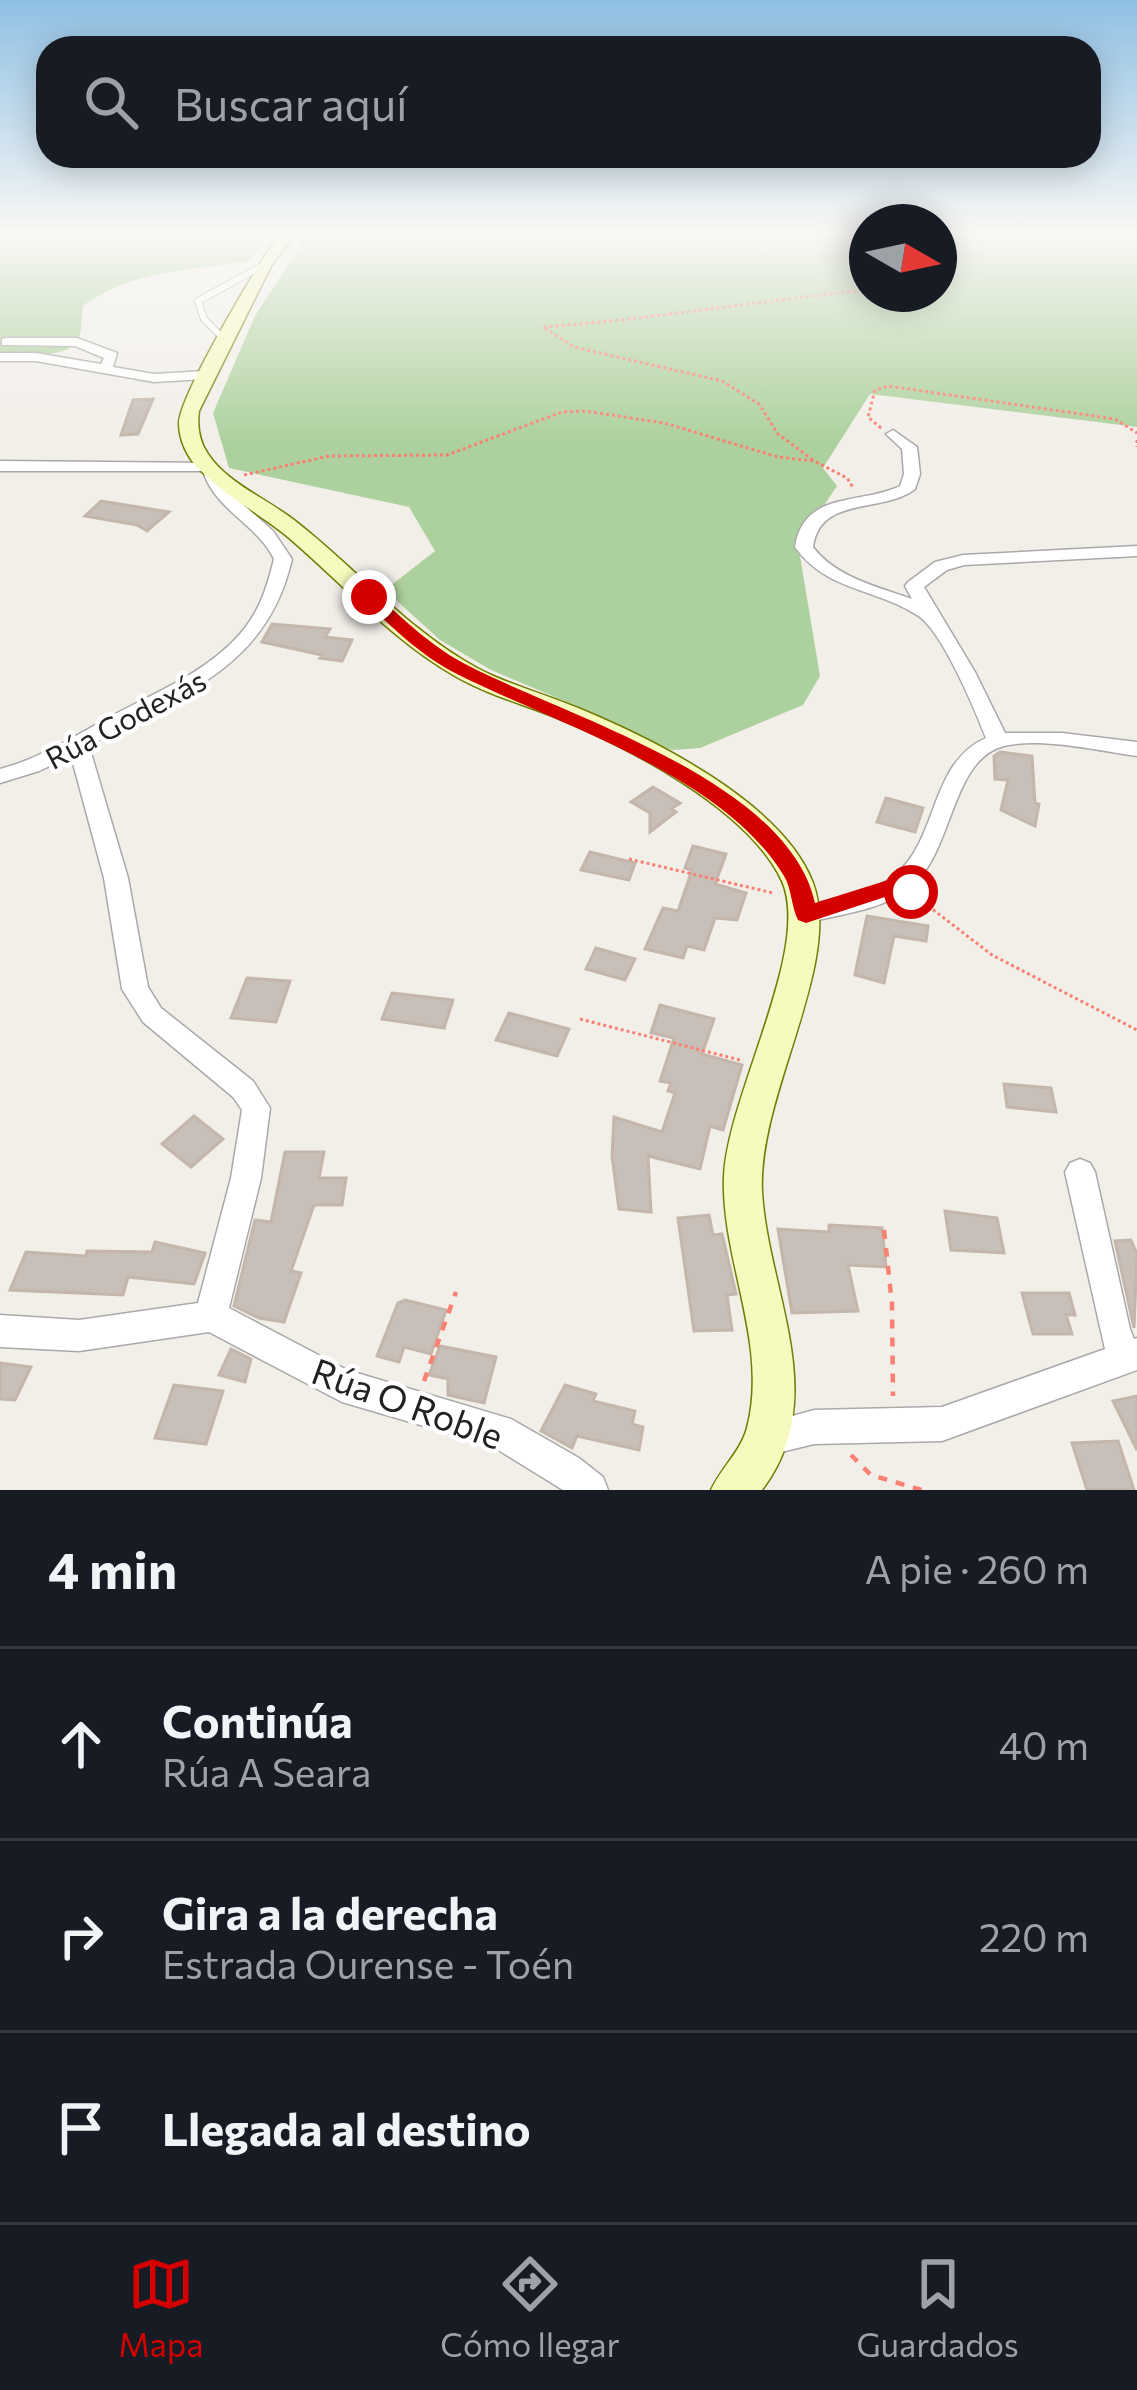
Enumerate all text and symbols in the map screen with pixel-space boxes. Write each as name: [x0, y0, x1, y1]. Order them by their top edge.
search box: [36, 36, 1101, 168]
icon: search: [78, 69, 144, 135]
text: Buscar aquí: [174, 75, 408, 130]
north arrow: [849, 204, 957, 312]
route end: [342, 570, 396, 624]
street label: Rúa Godexás: [38, 660, 212, 776]
route start: [884, 865, 938, 919]
street label: Rúa O Roble: [307, 1347, 509, 1457]
text: 4 min: [48, 1537, 177, 1600]
text: A pie · 260 m: [865, 1544, 1089, 1592]
text: Continúa: [162, 1692, 353, 1747]
icon: ahead: [48, 1711, 114, 1777]
text: 40 m: [999, 1720, 1089, 1768]
text: Rúa A Seara: [162, 1747, 371, 1795]
text: Gira a la derecha: [162, 1884, 498, 1939]
icon: right: [48, 1903, 114, 1969]
text: 220 m: [979, 1912, 1089, 1960]
text: Estrada Ourense - Toén: [162, 1939, 574, 1987]
icon: arrive: [48, 2095, 114, 2161]
text: Llegada al destino: [162, 2100, 531, 2155]
tab: Mapa: [118, 2251, 204, 2364]
tab: Cómo llegar: [440, 2251, 620, 2364]
tab: Guardados: [856, 2251, 1019, 2364]

